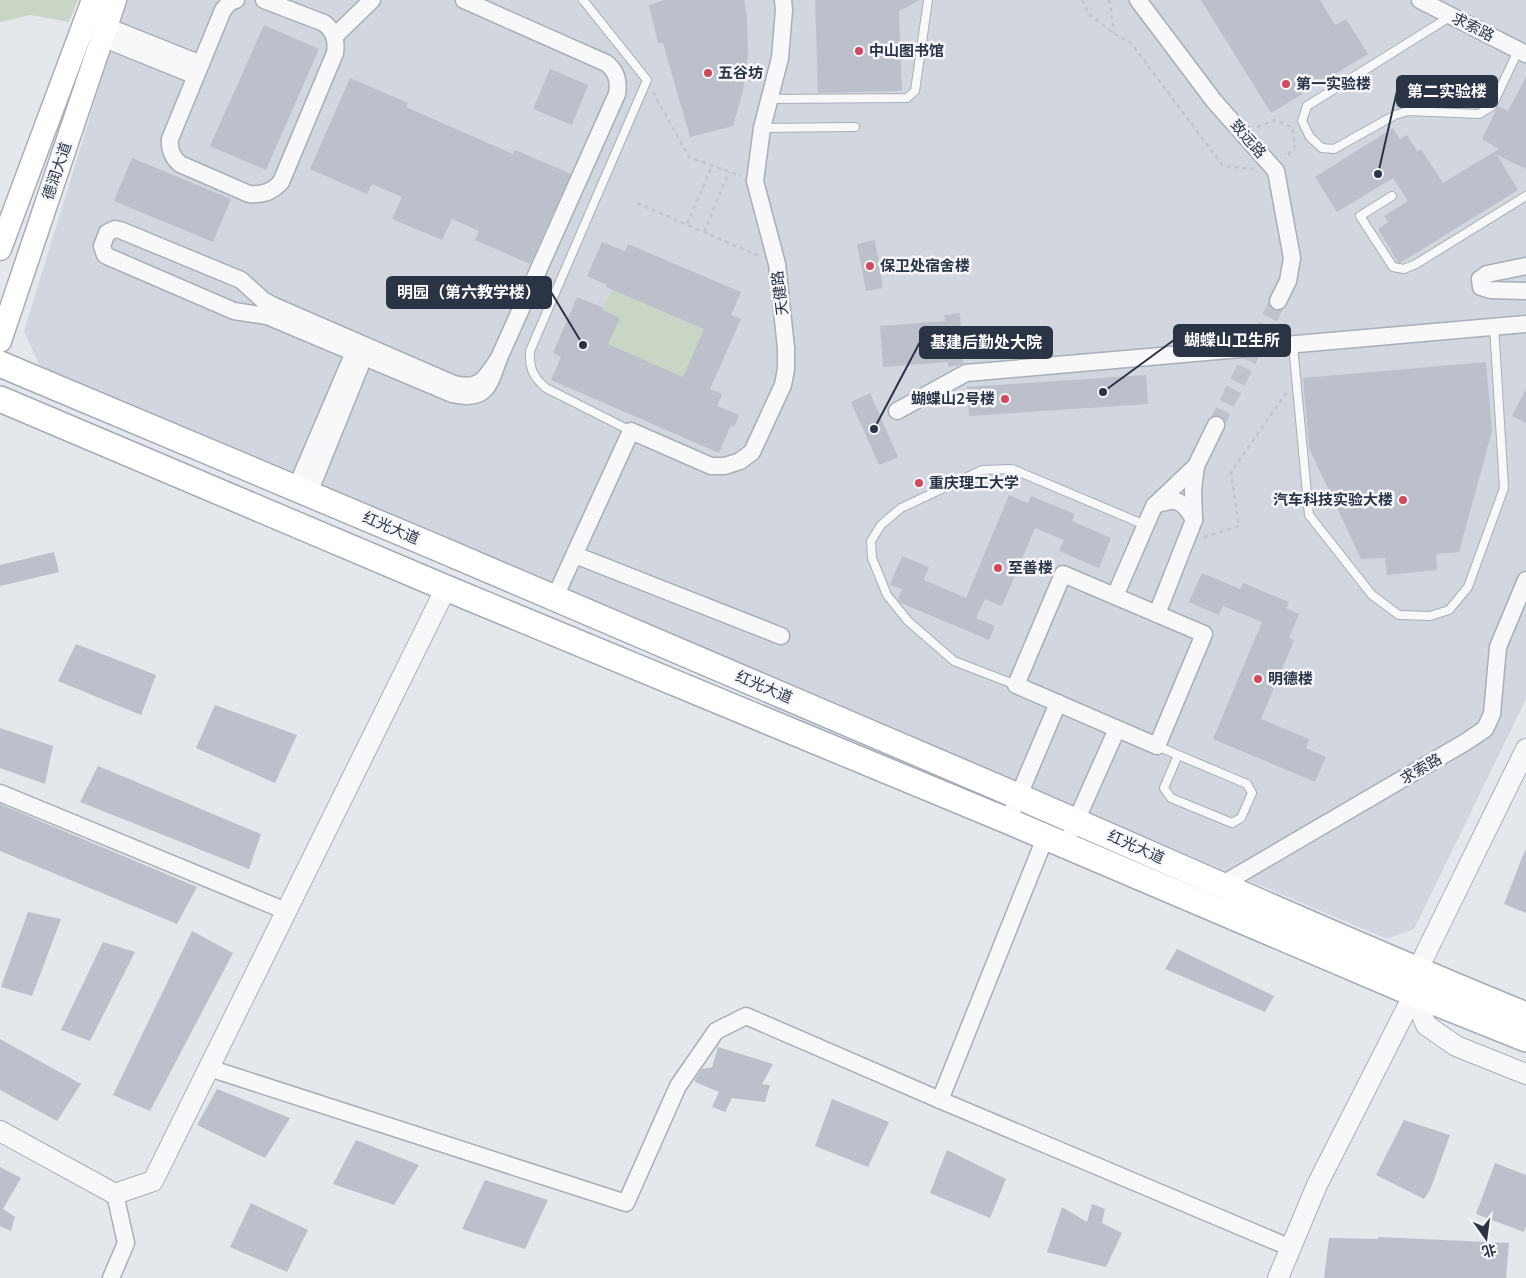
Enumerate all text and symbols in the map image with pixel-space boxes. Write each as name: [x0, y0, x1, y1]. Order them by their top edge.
street label: 求索路: [1448, 8, 1498, 46]
place label: 中山图书馆: [869, 41, 944, 61]
marker: 中山图书馆: [853, 45, 865, 57]
place label: 五谷坊: [718, 63, 763, 83]
marker: 五谷坊: [702, 67, 714, 79]
place label: 第一实验楼: [1296, 74, 1371, 94]
callout: 第二实验楼: [1397, 76, 1497, 107]
marker: 第一实验楼: [1280, 78, 1292, 90]
text: 第二实验楼: [1407, 81, 1487, 103]
street label: 致远路: [1226, 115, 1270, 163]
street label: 德润大道: [38, 139, 76, 203]
place label: 保卫处宿舍楼: [880, 256, 970, 276]
marker: 保卫处宿舍楼: [864, 260, 876, 272]
street label: 天健路: [767, 269, 793, 317]
callout: 明园（第六教学楼）: [387, 277, 551, 308]
text: 明园（第六教学楼）: [397, 282, 541, 304]
callout: 蝴蝶山卫生所: [1174, 325, 1290, 356]
callout: 基建后勤处大院: [920, 327, 1052, 358]
text: 蝴蝶山卫生所: [1184, 330, 1280, 352]
text: 基建后勤处大院: [930, 332, 1042, 354]
place label: 蝴蝶山2号楼: [911, 389, 995, 409]
marker: 蝴蝶山2号楼: [999, 393, 1011, 405]
place label: 重庆理工大学: [929, 473, 1019, 493]
marker: 重庆理工大学: [913, 477, 925, 489]
place label: 汽车科技实验大楼: [1273, 490, 1393, 510]
marker: 汽车科技实验大楼: [1397, 494, 1409, 506]
street label: 红光大道: [359, 507, 423, 549]
place label: 至善楼: [1008, 558, 1053, 578]
marker: 至善楼: [992, 562, 1004, 574]
street label: 红光大道: [732, 666, 796, 708]
place label: 明德楼: [1268, 669, 1313, 689]
marker: 明德楼: [1252, 673, 1264, 685]
street label: 求索路: [1397, 749, 1445, 789]
street label: 红光大道: [1105, 826, 1167, 868]
north arrow: [1461, 1213, 1511, 1263]
text: 北: [1480, 1239, 1498, 1261]

